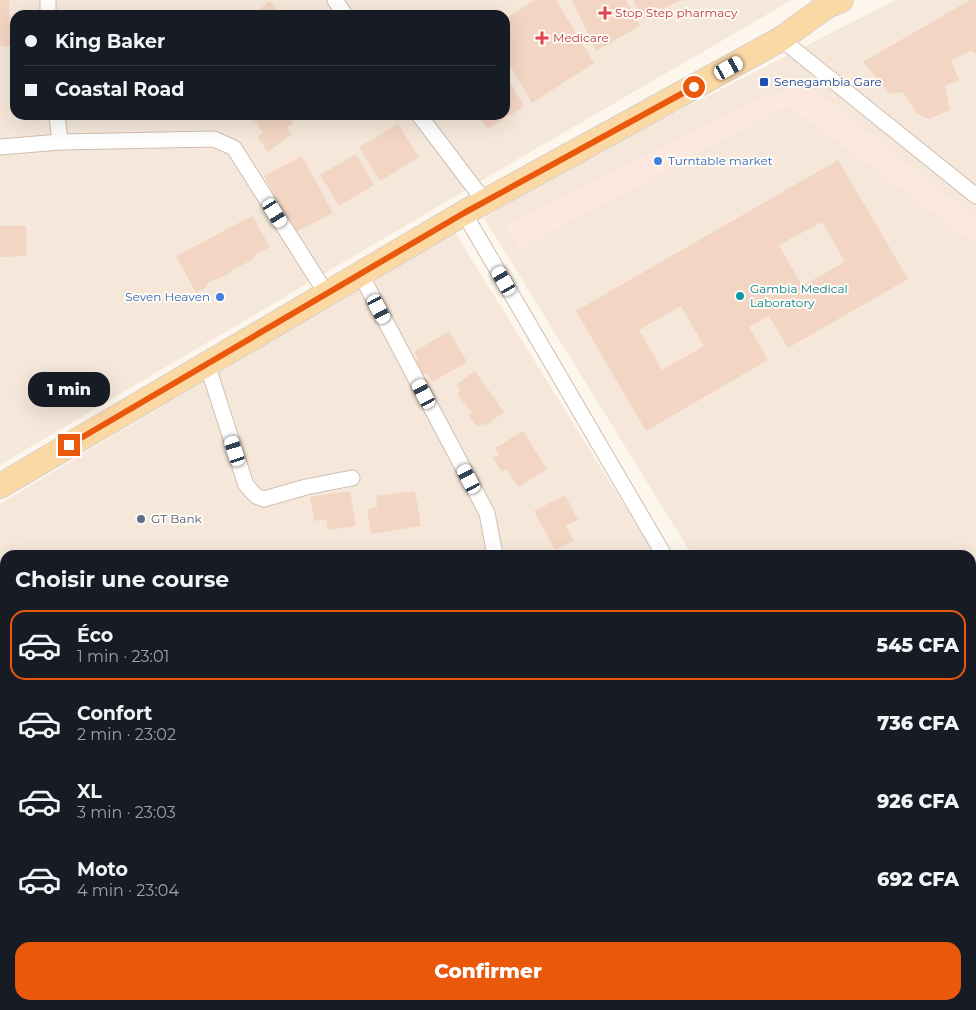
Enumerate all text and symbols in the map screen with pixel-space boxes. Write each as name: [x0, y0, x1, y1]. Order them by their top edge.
place label: Stop Step pharmacy: [615, 5, 738, 20]
marker: Stop Step pharmacy: [599, 7, 611, 19]
text: King Baker: [55, 30, 165, 53]
place label: Medicare: [553, 30, 609, 45]
marker: Medicare: [535, 31, 549, 45]
car: [712, 54, 745, 82]
place label: Senegambia Gare: [774, 74, 882, 89]
route start: [683, 76, 705, 98]
marker: Senegambia Gare: [758, 76, 770, 88]
text: Coastal Road: [55, 78, 184, 101]
place label: Turntable market: [668, 153, 773, 168]
marker: Turntable market: [652, 155, 664, 167]
car: [260, 196, 289, 230]
car: [490, 264, 517, 298]
place label: Gambia Medical Laboratory: [750, 281, 848, 310]
place label: Seven Heaven: [125, 289, 210, 304]
marker: Gambia Medical Laboratory: [734, 290, 746, 302]
marker: Seven Heaven: [214, 291, 226, 303]
car: [365, 292, 392, 326]
callout: 1 min: [28, 372, 110, 408]
car: [410, 377, 437, 411]
text: 1 min: [47, 380, 91, 399]
route end: [58, 434, 80, 456]
car: [223, 434, 246, 468]
car: [455, 462, 482, 496]
place label: GT Bank: [151, 511, 203, 526]
marker: GT Bank: [135, 513, 147, 525]
text: Choisir une course: [15, 566, 229, 593]
icon: car: [17, 623, 62, 668]
text: Éco: [77, 624, 113, 647]
text: 545 CFA: [877, 634, 959, 657]
text: 1 min · 23:01: [77, 647, 169, 666]
icon: car: [17, 701, 62, 746]
text: Confort: [77, 702, 152, 725]
text: 736 CFA: [877, 712, 959, 735]
text: 2 min · 23:02: [77, 725, 176, 744]
icon: car: [17, 779, 62, 824]
text: XL: [77, 780, 102, 803]
text: 926 CFA: [877, 790, 959, 813]
text: 3 min · 23:03: [77, 803, 176, 822]
icon: car: [17, 857, 62, 902]
text: Moto: [77, 858, 128, 881]
text: 692 CFA: [877, 868, 959, 891]
text: 4 min · 23:04: [77, 881, 179, 900]
button: Confirmer: [15, 942, 961, 1000]

